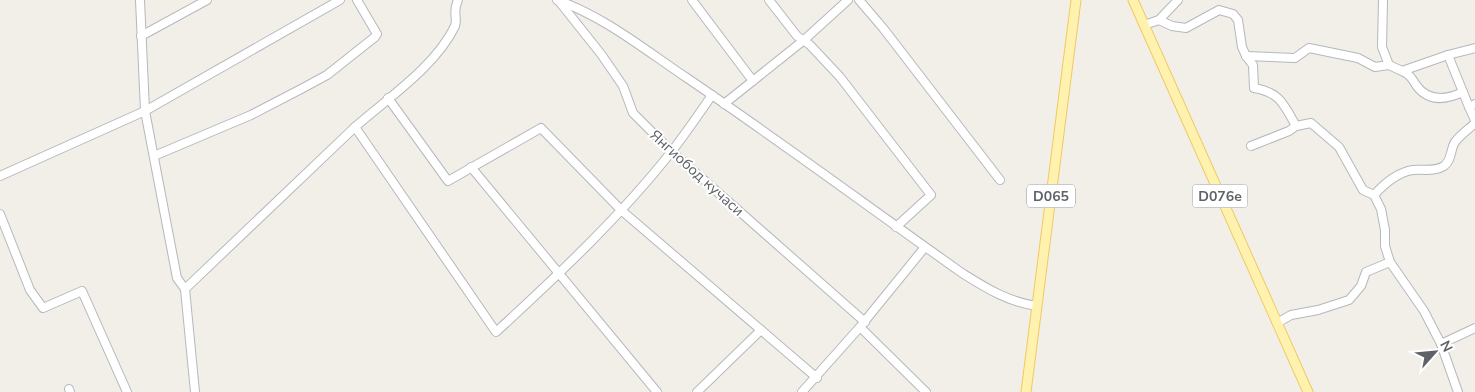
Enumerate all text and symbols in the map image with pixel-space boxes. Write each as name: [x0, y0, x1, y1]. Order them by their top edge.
street label: Янгиобод кучаси: [646, 125, 748, 221]
road number: D065: [1027, 185, 1075, 208]
road number: D076e: [1192, 185, 1248, 208]
north arrow: [1410, 327, 1460, 377]
text: N: [1435, 337, 1457, 355]

